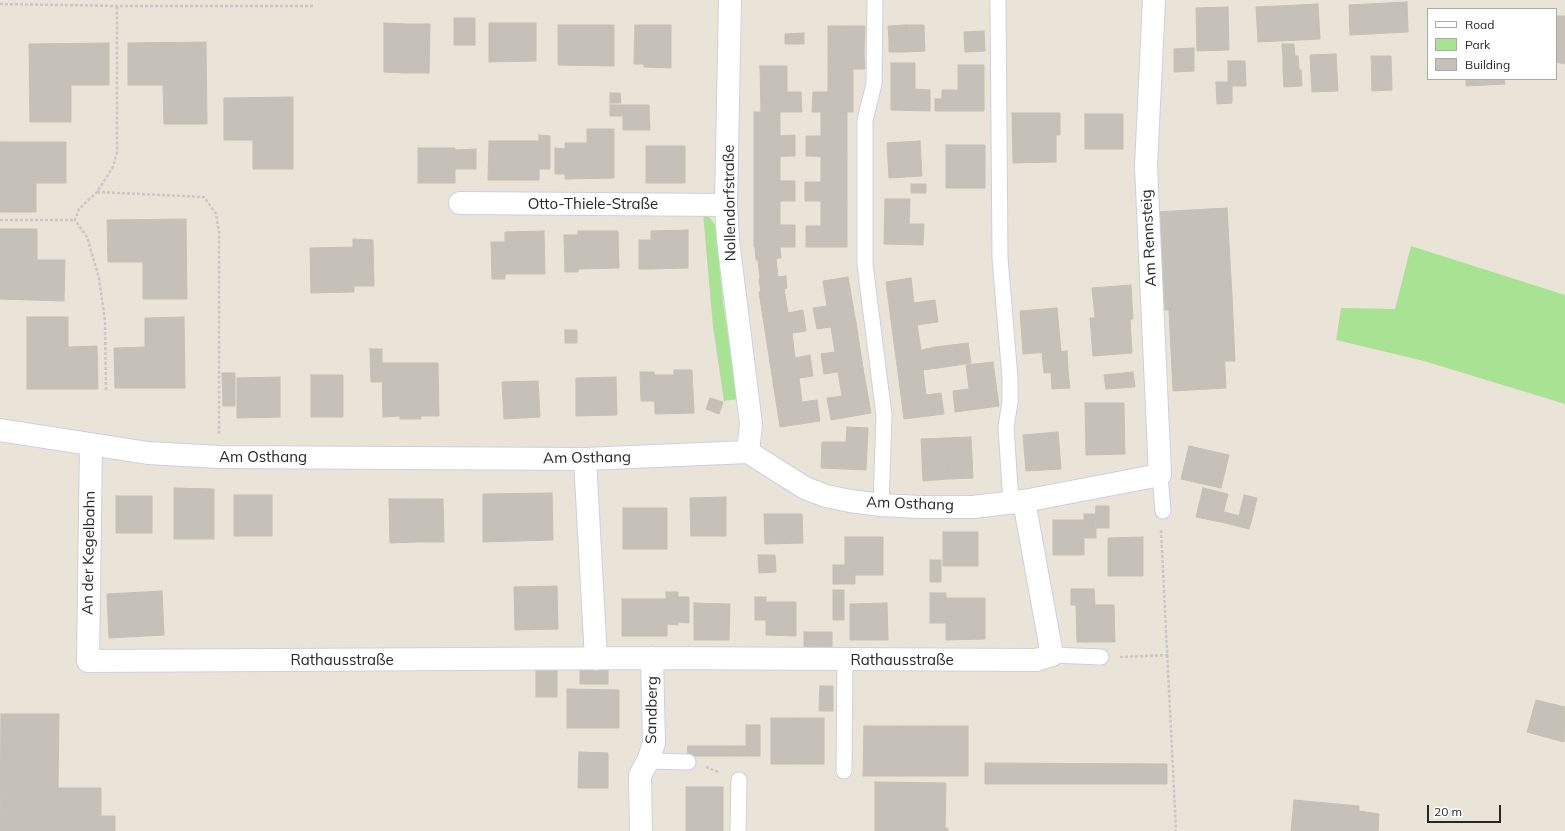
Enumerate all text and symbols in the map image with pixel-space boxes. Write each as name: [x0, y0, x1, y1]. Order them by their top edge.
legend: [1427, 8, 1557, 80]
text: Road: [1465, 17, 1494, 32]
text: Park: [1465, 37, 1490, 52]
text: Building: [1465, 57, 1510, 72]
street label: Nollendorfstraße: [720, 144, 740, 262]
street label: Am Rennsteig: [1137, 189, 1161, 287]
street label: Otto-Thiele-Straße: [528, 195, 658, 213]
street label: Am Osthang: [219, 448, 307, 466]
street label: Am Osthang: [543, 448, 631, 468]
street label: An der Kegelbahn: [79, 491, 99, 615]
street label: Am Osthang: [866, 493, 954, 515]
street label: Rathausstraße: [290, 651, 394, 669]
street label: Rathausstraße: [850, 651, 954, 669]
street label: Sandberg: [642, 676, 662, 744]
scale bar: [1429, 797, 1503, 823]
text: 20 m: [1434, 804, 1462, 819]

